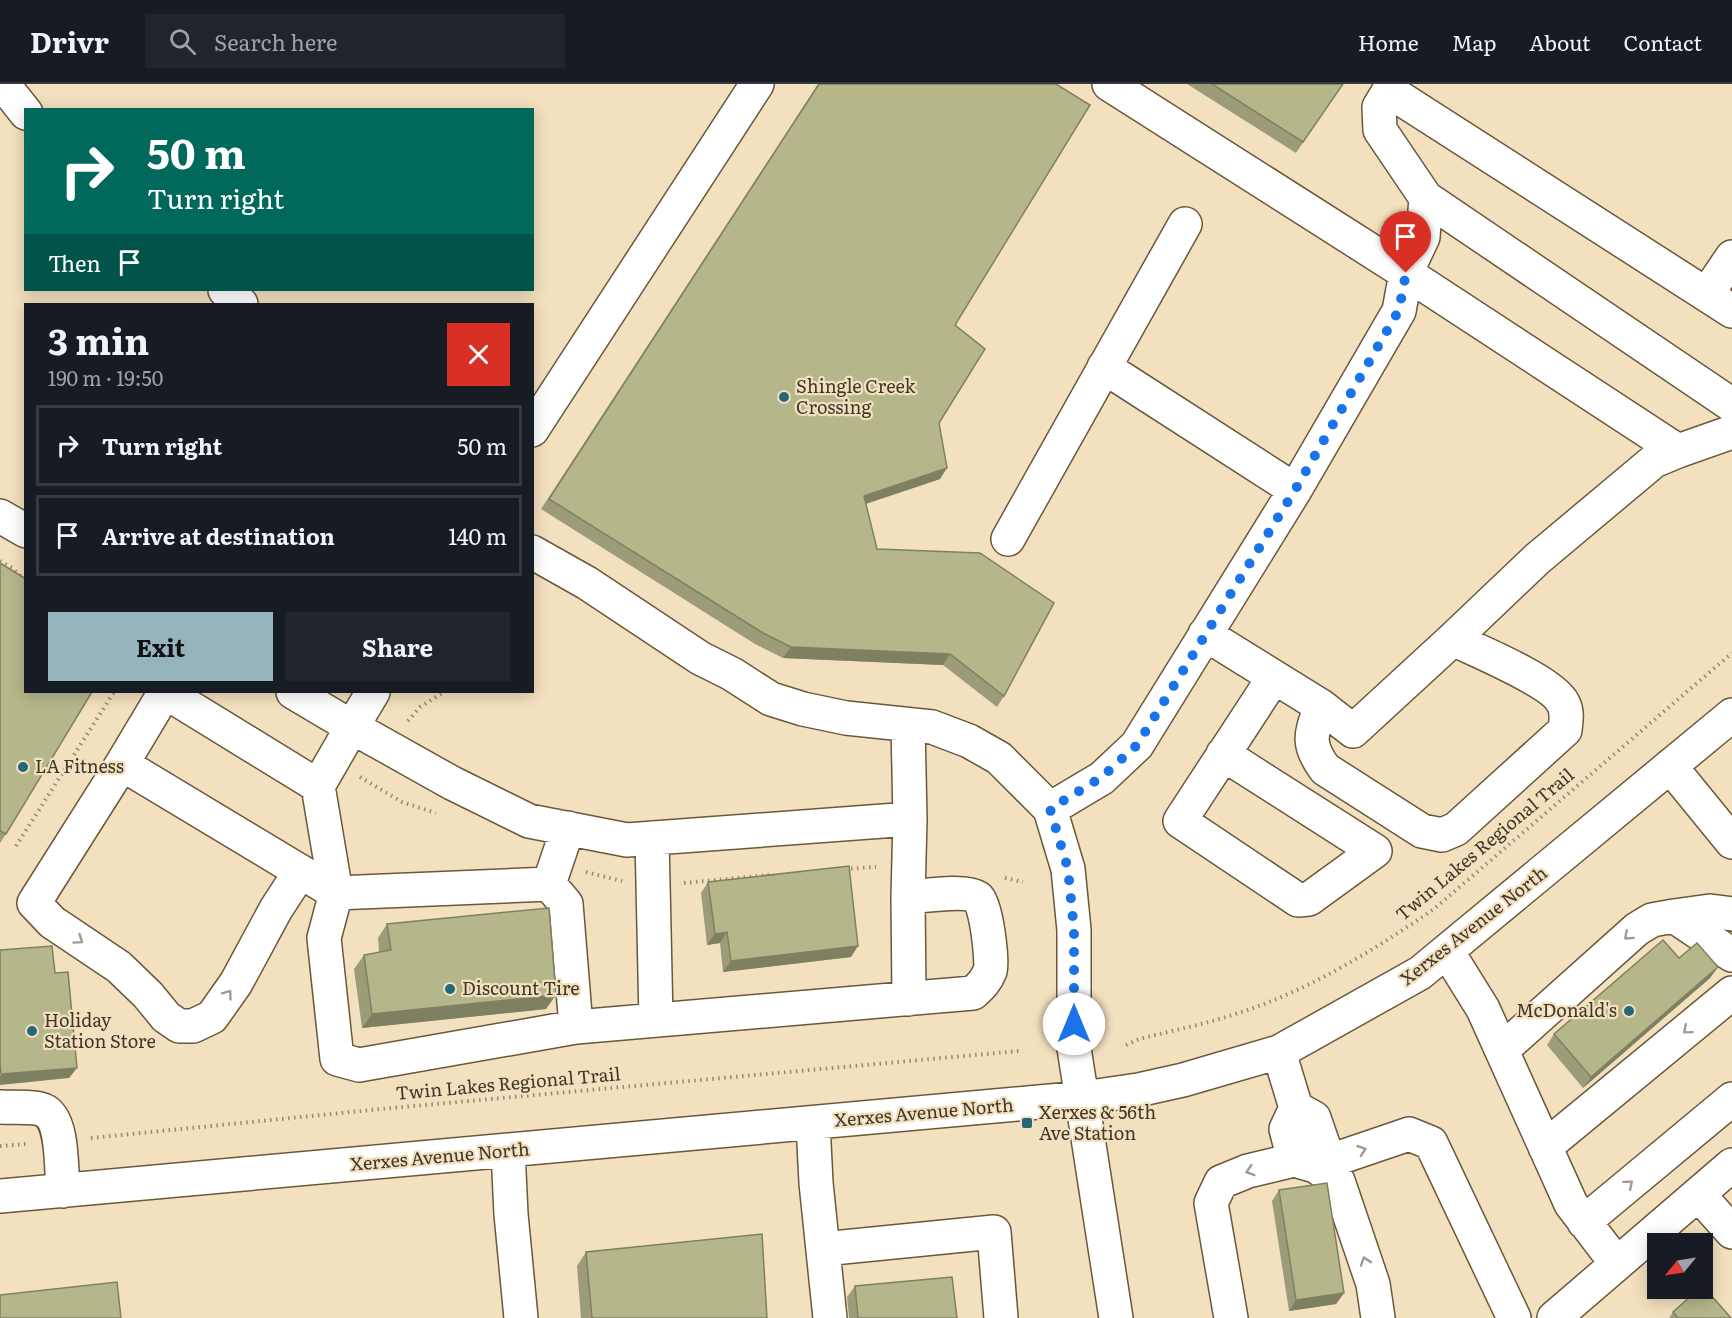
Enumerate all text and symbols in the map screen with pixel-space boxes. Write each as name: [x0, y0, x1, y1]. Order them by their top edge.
search box: [145, 14, 565, 68]
text: Drivr: [30, 20, 109, 62]
icon: search: [166, 25, 199, 58]
text: Search here: [214, 25, 337, 58]
text: Home: [1358, 26, 1419, 57]
text: Map: [1452, 26, 1496, 57]
text: About: [1529, 26, 1591, 57]
text: Contact: [1624, 26, 1702, 57]
text: 50 m: [147, 120, 246, 182]
icon: right: [48, 132, 126, 210]
text: Turn right: [147, 177, 284, 217]
pin: [1380, 211, 1431, 273]
icon: arrive: [1389, 220, 1422, 253]
text: Then: [48, 246, 101, 279]
icon: arrive: [113, 246, 146, 279]
text: 3 min: [48, 313, 149, 366]
button: close: [447, 323, 510, 386]
text: 190 m · 19:50: [48, 362, 163, 392]
place label: Shingle Creek Crossing: [796, 372, 917, 420]
marker: Shingle Creek Crossing: [777, 390, 791, 404]
icon: right: [51, 429, 84, 462]
text: Turn right: [102, 429, 222, 462]
text: 50 m: [457, 429, 507, 462]
icon: arrive: [51, 519, 84, 552]
text: Arrive at destination: [102, 519, 335, 552]
text: 140 m: [448, 519, 507, 552]
button: Exit: [48, 612, 273, 681]
button: Share: [285, 612, 510, 681]
place label: LA Fitness: [35, 752, 124, 779]
marker: LA Fitness: [16, 760, 30, 774]
street label: Twin Lakes Regional Trail: [1389, 761, 1579, 927]
street label: Xerxes Avenue North: [1394, 859, 1552, 991]
one-way arrow: [1625, 929, 1635, 940]
one-way arrow: [72, 933, 83, 944]
place label: Discount Tire: [462, 974, 580, 1001]
marker: Discount Tire: [443, 982, 457, 996]
one-way arrow: [221, 990, 232, 1001]
position arrow: [1042, 992, 1106, 1056]
place label: McDonald's: [1516, 996, 1617, 1023]
marker: McDonald's: [1622, 1004, 1636, 1018]
place label: Holiday Station Store: [44, 1006, 156, 1054]
one-way arrow: [1683, 1023, 1694, 1034]
marker: Holiday Station Store: [25, 1024, 39, 1038]
street label: Twin Lakes Regional Trail: [394, 1059, 621, 1106]
street label: Xerxes Avenue North: [833, 1090, 1015, 1133]
place label: Xerxes & 56th Ave Station: [1039, 1098, 1156, 1146]
marker: Xerxes & 56th Ave Station: [1020, 1116, 1034, 1130]
street label: Xerxes Avenue North: [349, 1134, 531, 1177]
one-way arrow: [1356, 1144, 1367, 1157]
one-way arrow: [1245, 1164, 1256, 1176]
one-way arrow: [1622, 1180, 1633, 1191]
north arrow: [1647, 1233, 1713, 1299]
map controls: [1647, 1233, 1713, 1299]
one-way arrow: [1360, 1256, 1373, 1267]

